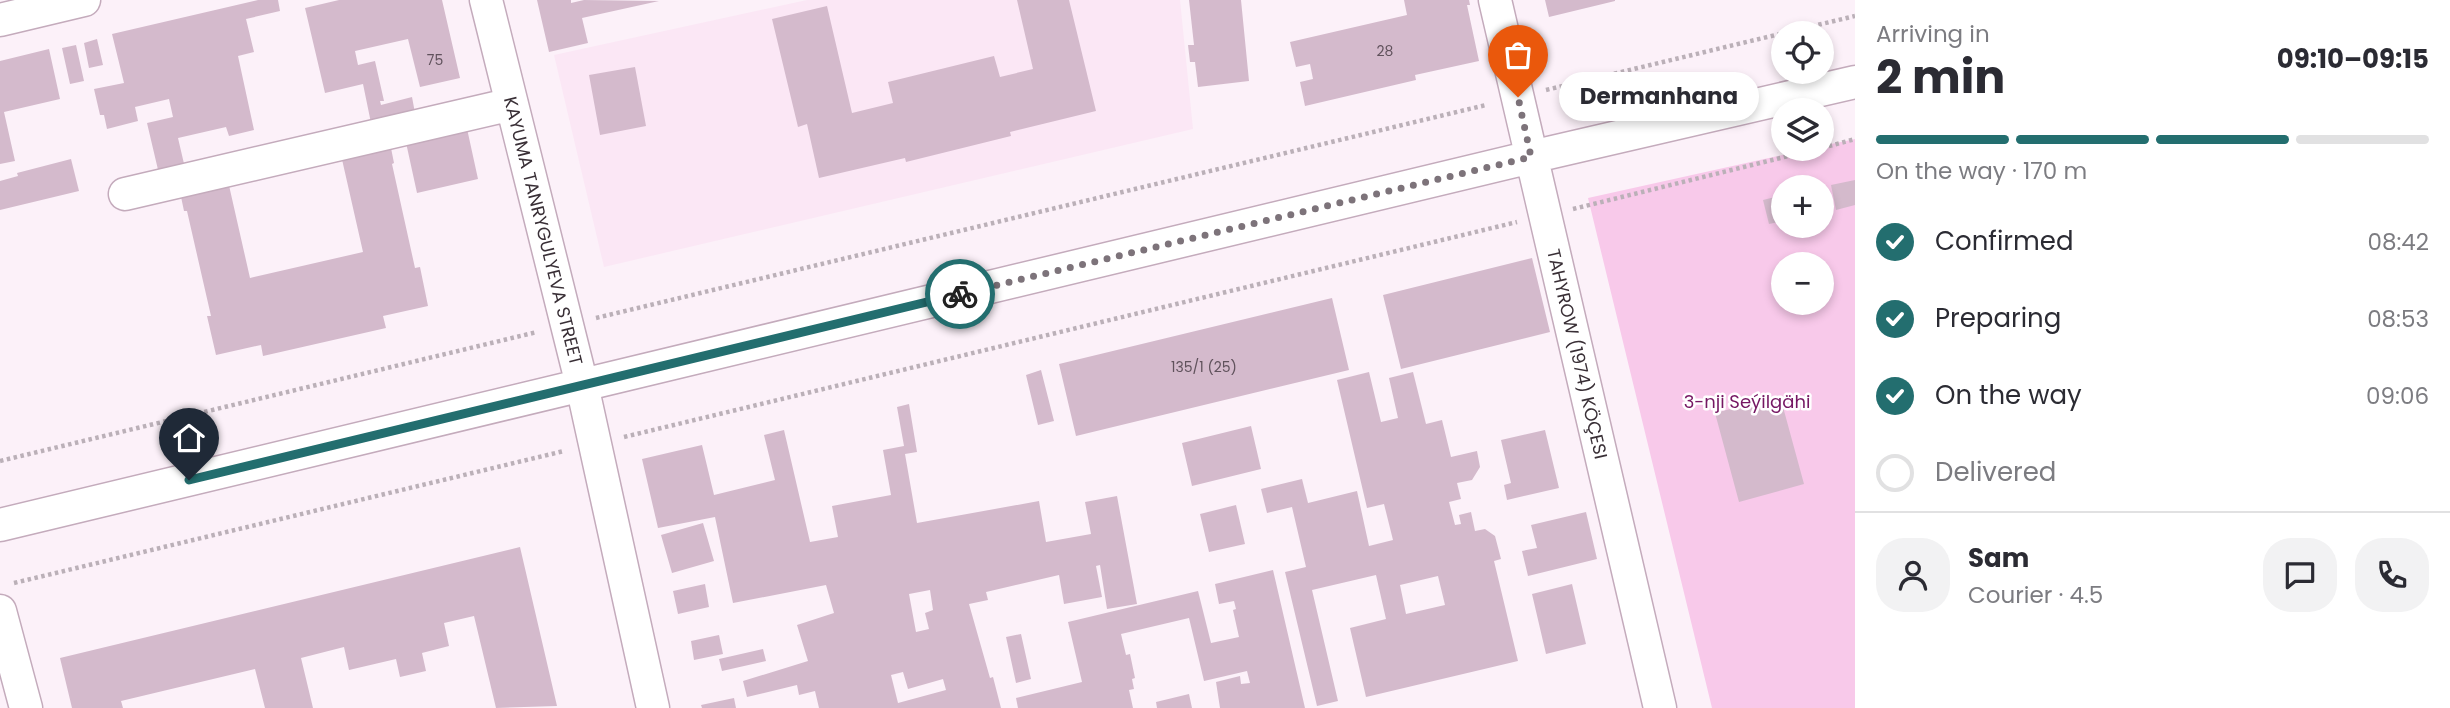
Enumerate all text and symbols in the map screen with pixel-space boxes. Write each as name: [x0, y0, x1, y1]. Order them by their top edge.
text: Arriving in: [1876, 18, 1990, 50]
map controls: [1771, 21, 1834, 315]
button: locate: [1771, 21, 1834, 84]
pin: [1488, 25, 1548, 97]
icon: bag: [1499, 36, 1537, 74]
house number: 28: [1377, 41, 1394, 61]
text: 09:10–09:15: [2277, 41, 2429, 77]
text: 2 min: [1876, 45, 2005, 109]
house number: 75: [427, 50, 443, 70]
callout: Dermanhana: [1560, 72, 1760, 122]
text: Dermanhana: [1580, 80, 1738, 112]
street label: KAYUMA TANRYGULYEVA STREET: [498, 94, 589, 368]
button: layers: [1771, 98, 1834, 161]
text: On the way · 170 m: [1876, 155, 2087, 187]
button: +: [1771, 175, 1834, 238]
icon: check: [1876, 223, 1914, 261]
text: Confirmed: [1935, 223, 2073, 259]
text: 08:42: [2367, 226, 2429, 258]
street label: TAHYROW (1974) KÖÇESI: [1541, 246, 1614, 461]
button: −: [1771, 252, 1834, 315]
courier: [925, 259, 995, 329]
icon: bike: [941, 275, 979, 313]
icon: check: [1876, 300, 1914, 338]
text: Preparing: [1935, 300, 2061, 336]
text: 08:53: [2367, 303, 2429, 335]
house number: 135/1 (25): [1171, 357, 1237, 377]
icon: check: [1876, 377, 1914, 415]
text: On the way: [1935, 377, 2082, 413]
text: 09:06: [2366, 380, 2429, 412]
park label: 3-nji Seýilgähi: [1684, 389, 1810, 414]
pin: [159, 408, 219, 480]
icon: home: [170, 419, 208, 457]
text: Delivered: [1935, 454, 2056, 490]
button: person: [1876, 538, 1950, 612]
button: chat: [2263, 538, 2337, 612]
button: phone: [2355, 538, 2429, 612]
text: Sam: [1968, 540, 2029, 576]
text: Courier · 4.5: [1968, 579, 2103, 611]

